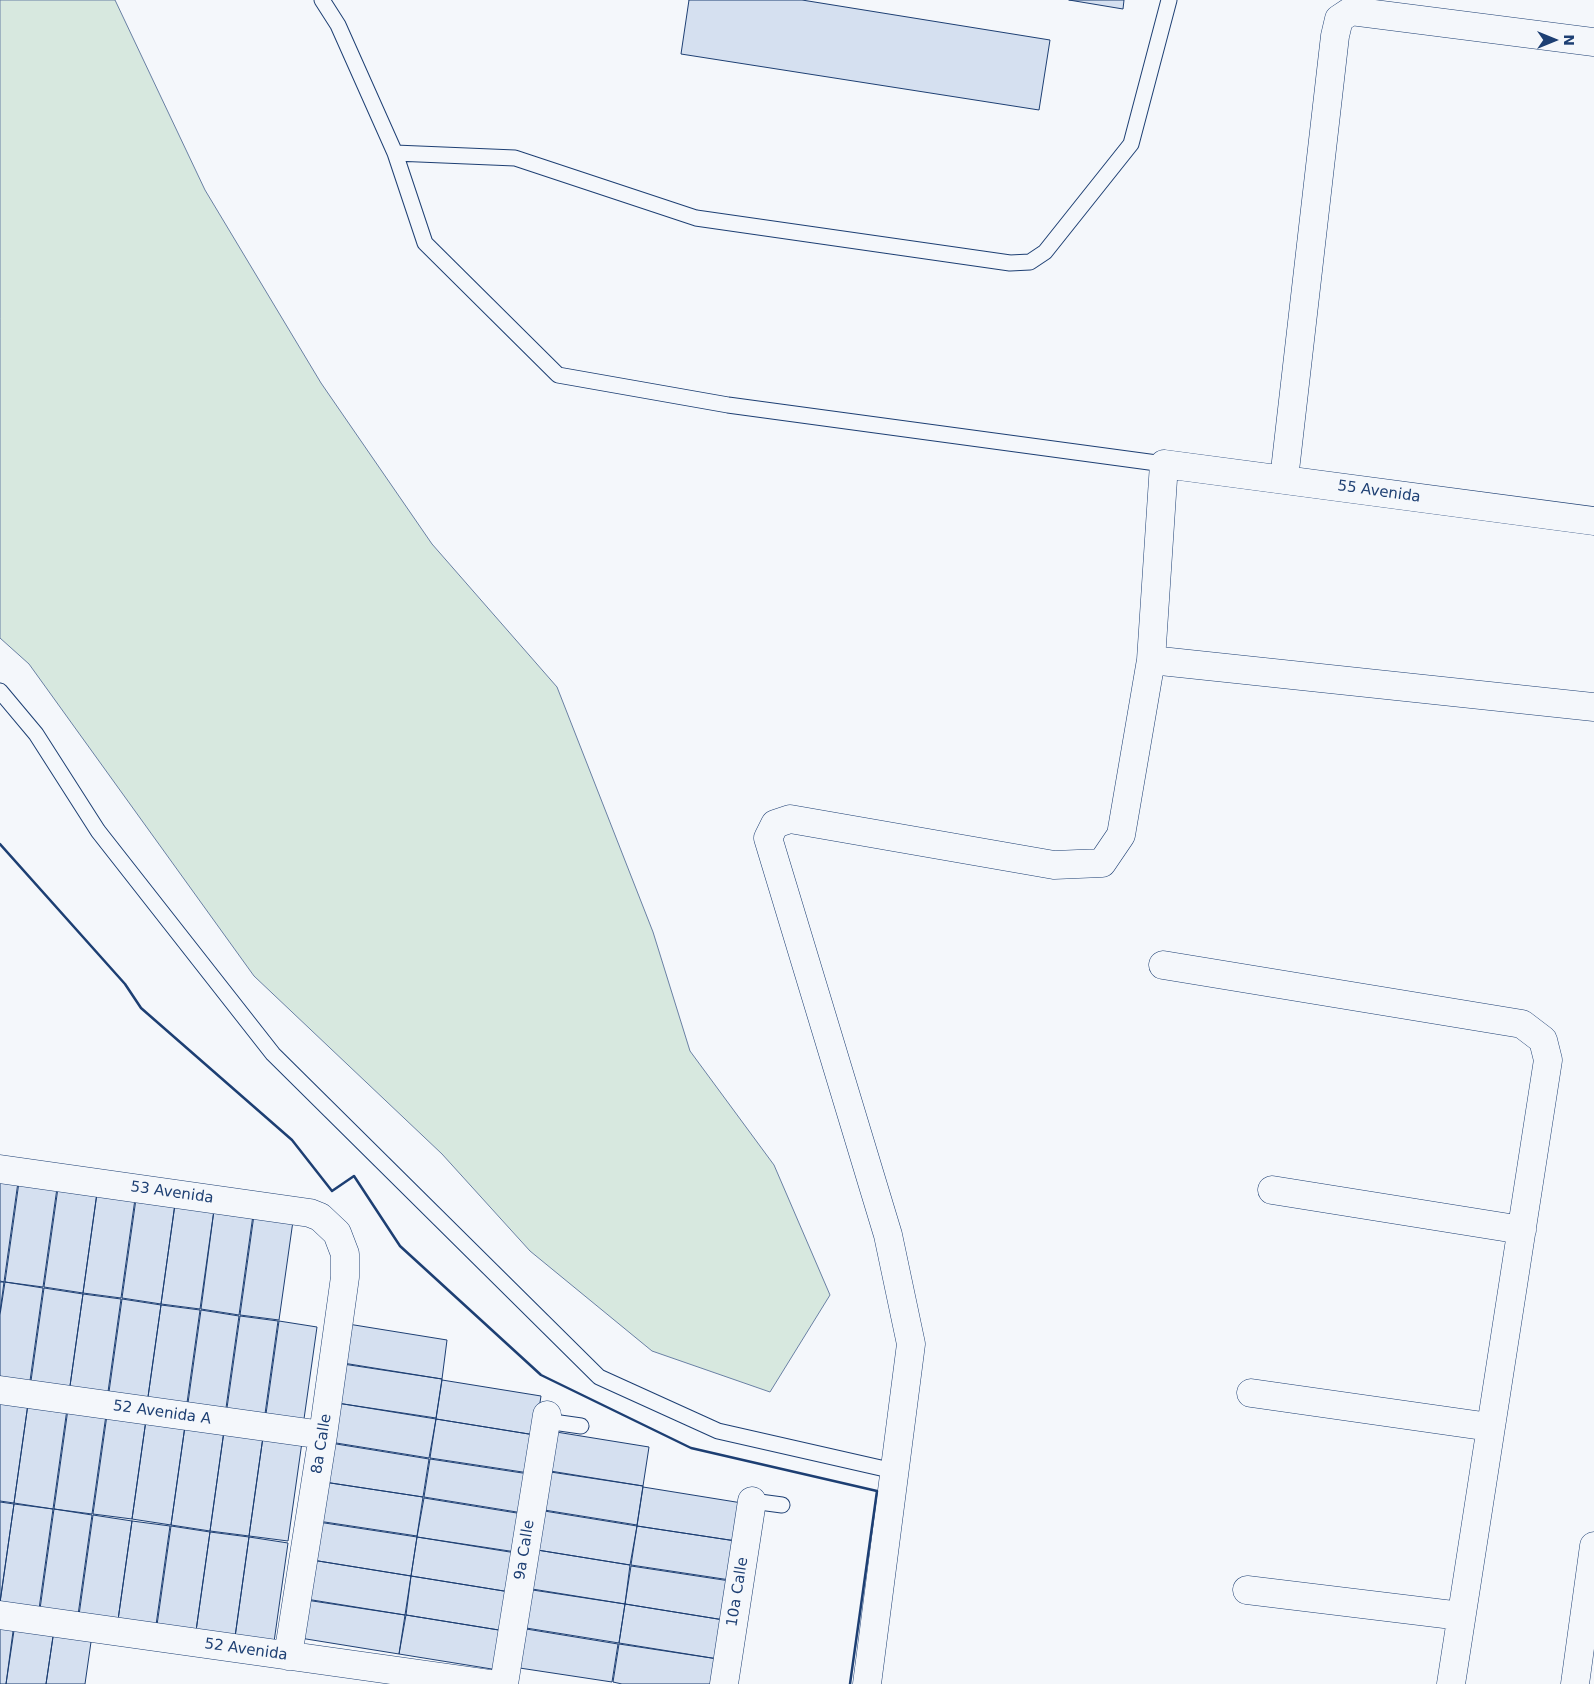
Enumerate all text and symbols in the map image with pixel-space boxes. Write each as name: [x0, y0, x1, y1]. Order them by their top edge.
north arrow: [1529, 15, 1579, 65]
text: N: [1561, 34, 1577, 46]
street label: 55 Avenida: [1336, 477, 1422, 507]
street label: 53 Avenida: [129, 1178, 215, 1208]
street label: 52 Avenida A: [112, 1397, 212, 1429]
street label: 8a Calle: [308, 1413, 336, 1475]
street label: 9a Calle: [511, 1519, 539, 1581]
street label: 10a Calle: [724, 1556, 752, 1628]
street label: 52 Avenida: [203, 1635, 289, 1665]

